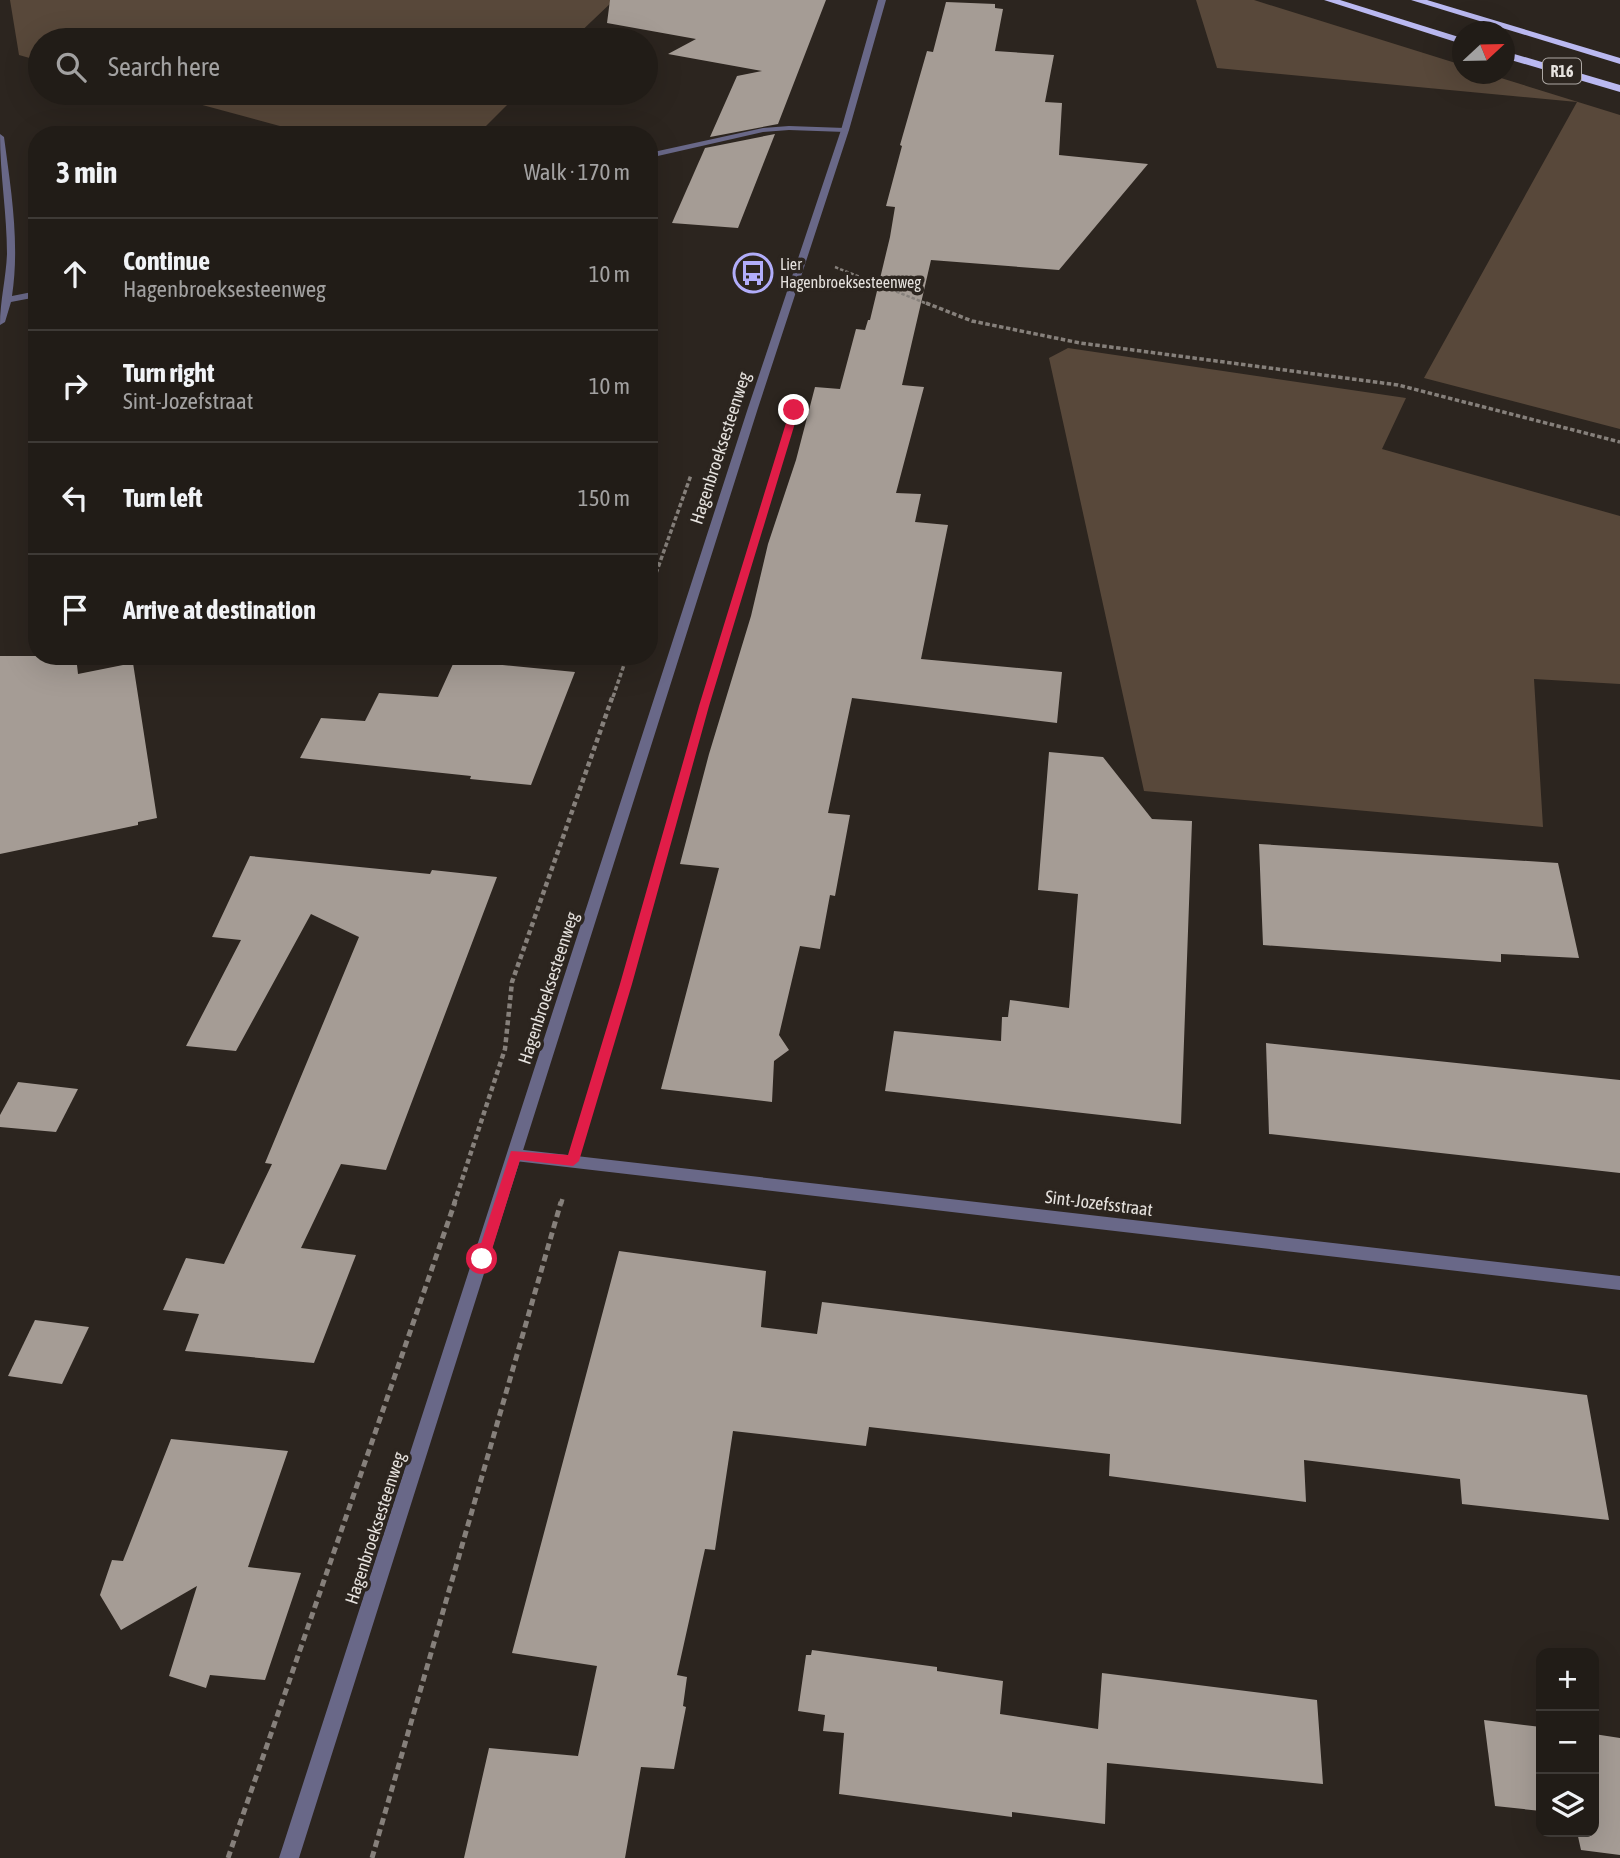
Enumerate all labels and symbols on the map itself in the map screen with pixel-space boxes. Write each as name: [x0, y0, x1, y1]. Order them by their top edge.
north arrow: [1452, 21, 1515, 84]
road number: R16: [1543, 58, 1581, 83]
bus stop icon: Lier Hagenbroeksesteenweg: [732, 252, 774, 294]
place label: Lier Hagenbroeksesteenweg: [780, 255, 921, 292]
street label: Hagenbroeksesteenweg: [685, 369, 755, 527]
route end: [778, 394, 809, 425]
street label: Hagenbroeksesteenweg: [513, 909, 583, 1067]
street label: Sint-Jozefsstraat: [1044, 1186, 1154, 1220]
route start: [466, 1243, 497, 1274]
street label: Hagenbroeksesteenweg: [340, 1449, 410, 1607]

